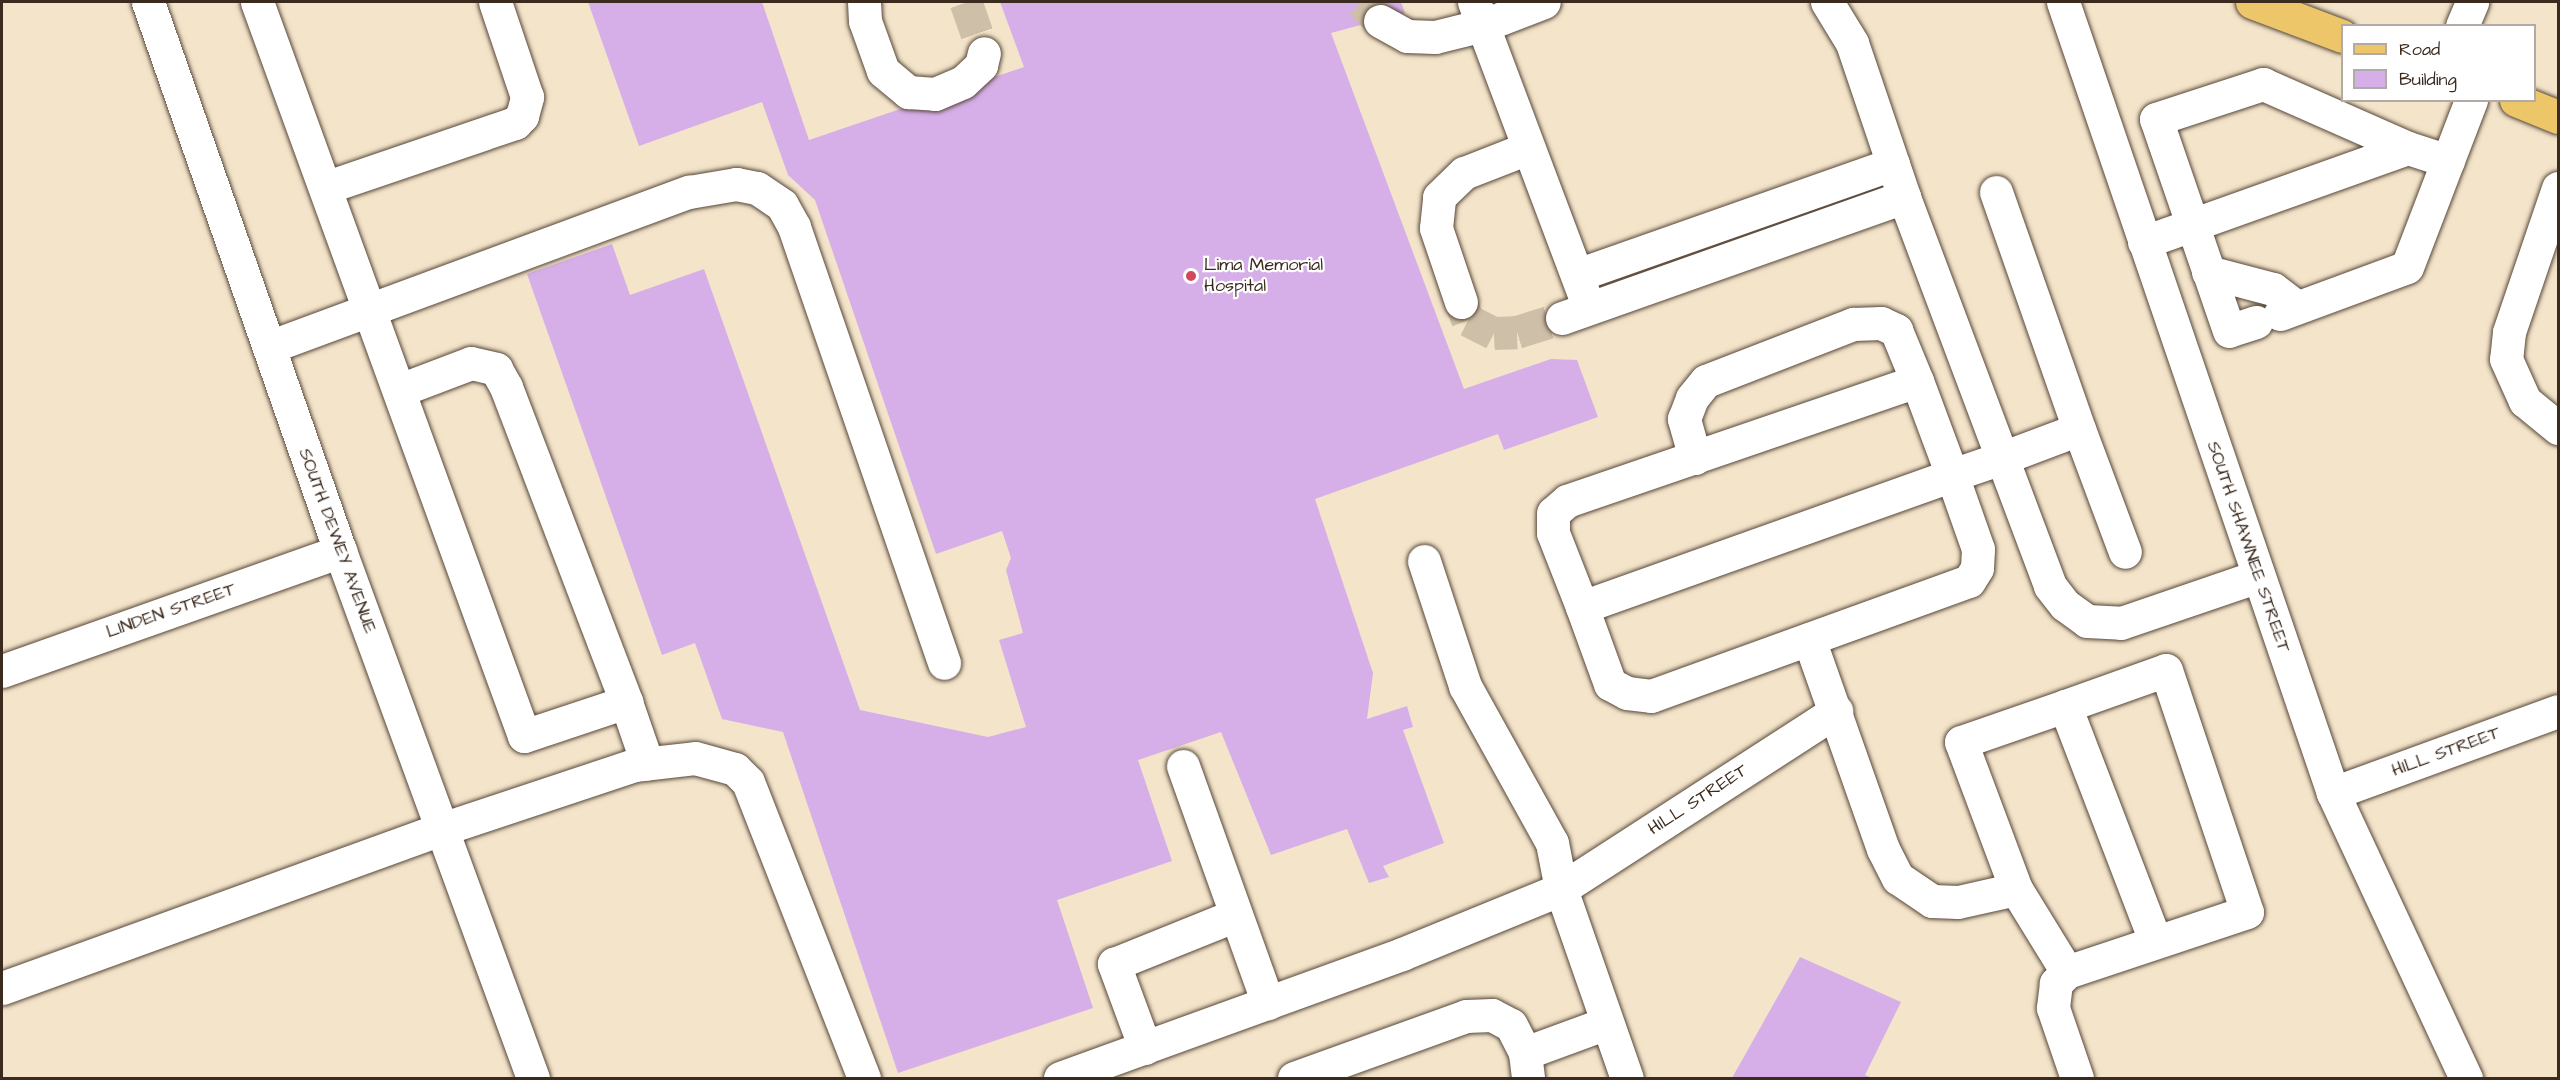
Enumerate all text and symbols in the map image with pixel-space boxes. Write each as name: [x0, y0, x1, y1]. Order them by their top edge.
legend: [2341, 24, 2536, 102]
text: Road: [2399, 37, 2440, 62]
text: Building: [2399, 67, 2457, 92]
place label: Lima Memorial Hospital: [1204, 255, 1323, 298]
marker: Lima Memorial Hospital: [1182, 267, 1200, 285]
street label: SOUTH SHAWNEE STREET: [2202, 439, 2294, 655]
street label: SOUTH DEWEY AVENUE: [293, 446, 381, 636]
street label: LINDEN STREET: [103, 579, 239, 643]
street label: HILL STREET: [2389, 722, 2503, 782]
street label: HILL STREET: [1644, 760, 1752, 840]

